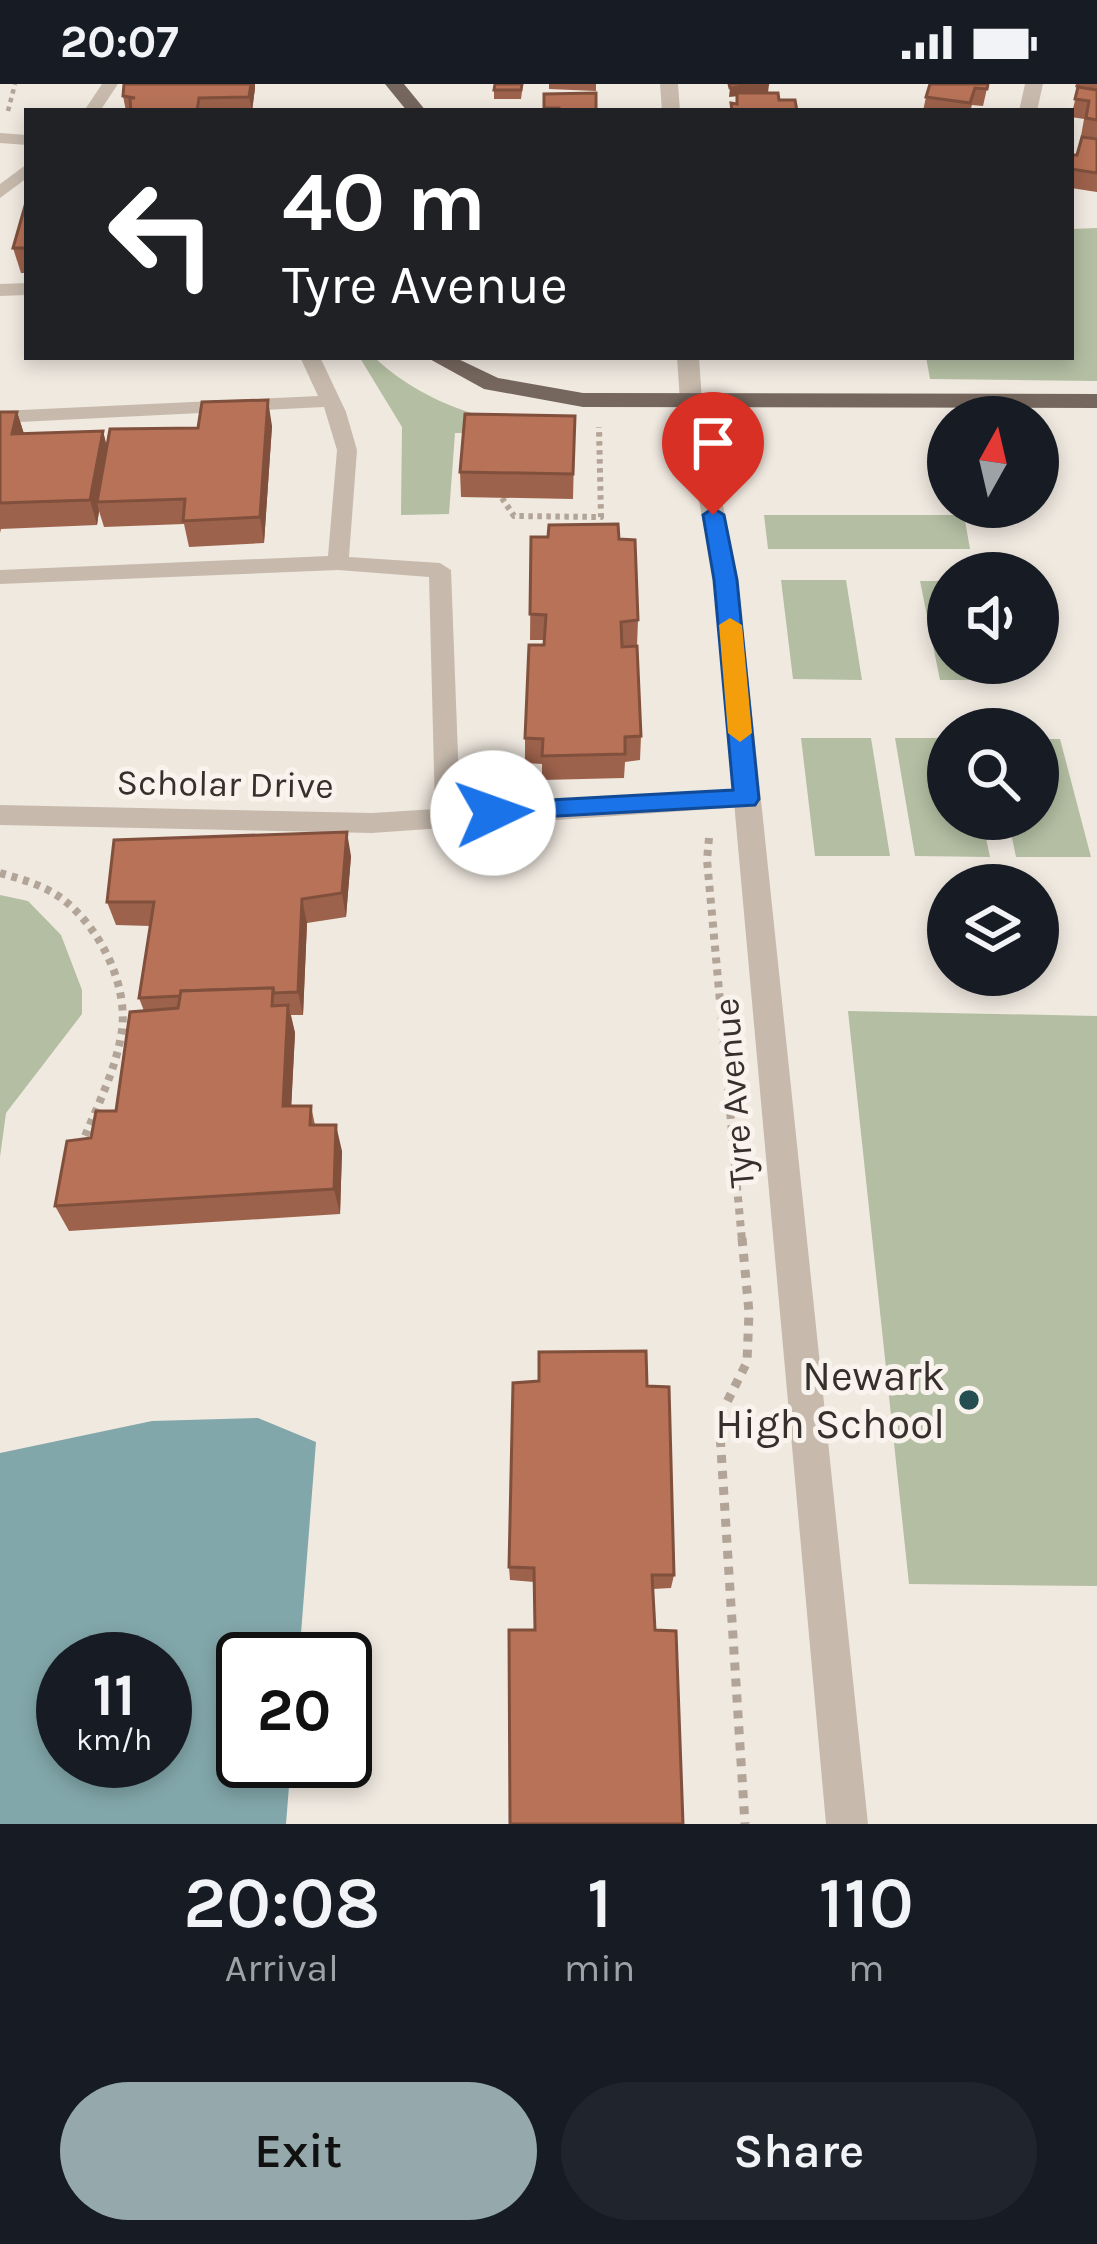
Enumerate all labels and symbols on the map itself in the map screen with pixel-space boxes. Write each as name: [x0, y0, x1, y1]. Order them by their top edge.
pin: [662, 392, 764, 515]
north arrow: [927, 396, 1059, 528]
position arrow: [430, 750, 556, 876]
street label: Scholar Drive: [116, 761, 334, 807]
street label: Tyre Avenue: [705, 996, 763, 1190]
place label: Newark High School: [715, 1351, 945, 1449]
marker: Newark High School: [956, 1387, 982, 1413]
speed limit sign: 20: [216, 1632, 372, 1788]

